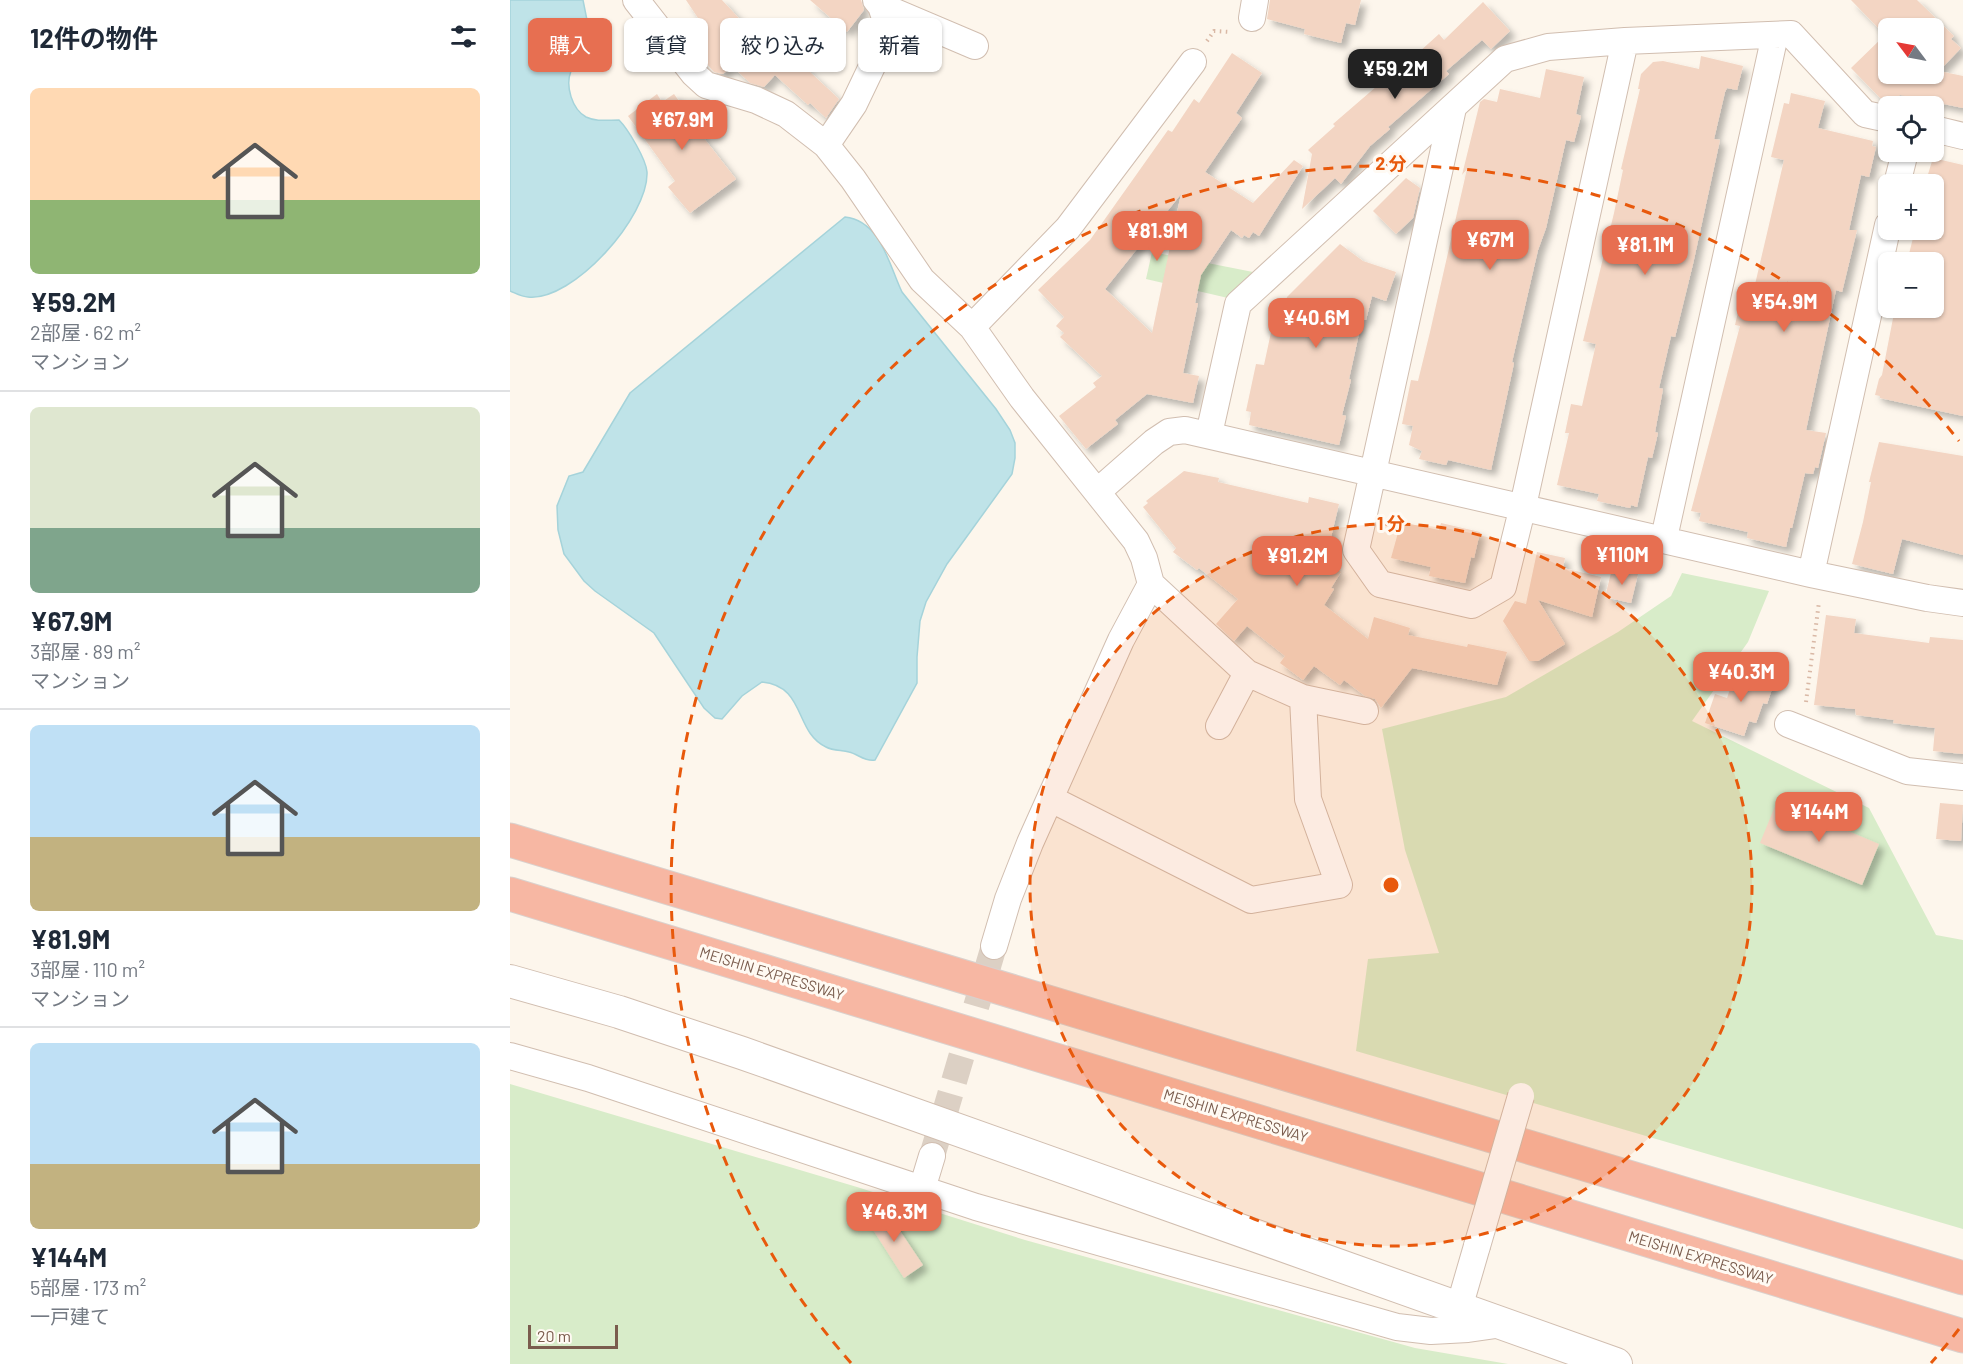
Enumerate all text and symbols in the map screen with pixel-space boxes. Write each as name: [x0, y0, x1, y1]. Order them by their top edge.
chip: 購入: [528, 18, 612, 72]
chip: 賃貸: [624, 18, 708, 72]
chip: 絞り込み: [720, 18, 846, 72]
chip: 新着: [858, 18, 942, 72]
north arrow: [1878, 18, 1944, 84]
map controls: [1878, 18, 1944, 318]
icon: filters: [447, 20, 480, 53]
text: 12件の物件: [30, 22, 158, 53]
pin: ¥59.2M: [1346, 49, 1444, 100]
text: ¥59.2M: [1362, 56, 1428, 80]
button: locate: [1878, 96, 1944, 162]
pin: ¥67.9M: [633, 100, 731, 151]
text: ¥67.9M: [650, 107, 714, 131]
icon: home: [201, 127, 309, 235]
text: 2 分: [1375, 152, 1407, 174]
button: +: [1878, 174, 1944, 240]
pin: ¥81.9M: [1108, 211, 1206, 262]
text: ¥81.9M: [1126, 218, 1188, 242]
pin: ¥67M: [1454, 220, 1526, 271]
pin: ¥81.1M: [1596, 225, 1694, 276]
text: ¥67M: [1466, 227, 1514, 251]
text: ¥81.1M: [1616, 232, 1674, 256]
button: −: [1878, 252, 1944, 318]
pin: ¥54.9M: [1735, 282, 1833, 333]
text: ¥59.2M: [30, 286, 116, 317]
text: ¥54.9M: [1751, 289, 1817, 313]
pin: ¥40.6M: [1267, 298, 1365, 349]
text: ¥40.6M: [1282, 305, 1350, 329]
text: 2部屋 · 62 m²: [30, 320, 141, 344]
text: マンション: [30, 349, 130, 373]
icon: home: [201, 446, 309, 554]
text: 1 分: [1377, 512, 1405, 534]
pin: ¥110M: [1580, 535, 1664, 586]
pin: ¥91.2M: [1248, 536, 1346, 587]
text: ¥110M: [1595, 542, 1649, 566]
text: ¥91.2M: [1266, 543, 1328, 567]
text: ¥67.9M: [30, 605, 112, 636]
text: 3部屋 · 89 m²: [30, 639, 140, 663]
pin: ¥40.3M: [1692, 652, 1790, 703]
text: ¥40.3M: [1707, 659, 1775, 683]
text: マンション: [30, 668, 130, 692]
icon: home: [201, 764, 309, 872]
pin: ¥144M: [1777, 792, 1861, 843]
text: ¥144M: [1789, 799, 1849, 823]
centre of rings: [1381, 875, 1401, 895]
text: ¥81.9M: [30, 923, 110, 954]
street label: MEISHIN EXPRESSWAY: [698, 942, 846, 1004]
text: 3部屋 · 110 m²: [30, 957, 145, 981]
text: マンション: [30, 986, 130, 1010]
icon: home: [201, 1082, 309, 1190]
street label: MEISHIN EXPRESSWAY: [1162, 1084, 1310, 1146]
pin: ¥46.3M: [845, 1192, 943, 1243]
text: ¥46.3M: [860, 1199, 928, 1223]
street label: MEISHIN EXPRESSWAY: [1627, 1226, 1775, 1288]
text: ¥144M: [30, 1241, 107, 1272]
text: 5部屋 · 173 m²: [30, 1275, 146, 1299]
text: 一戸建て: [30, 1304, 110, 1328]
scale bar: [528, 1322, 618, 1350]
text: 20 m: [537, 1326, 571, 1345]

